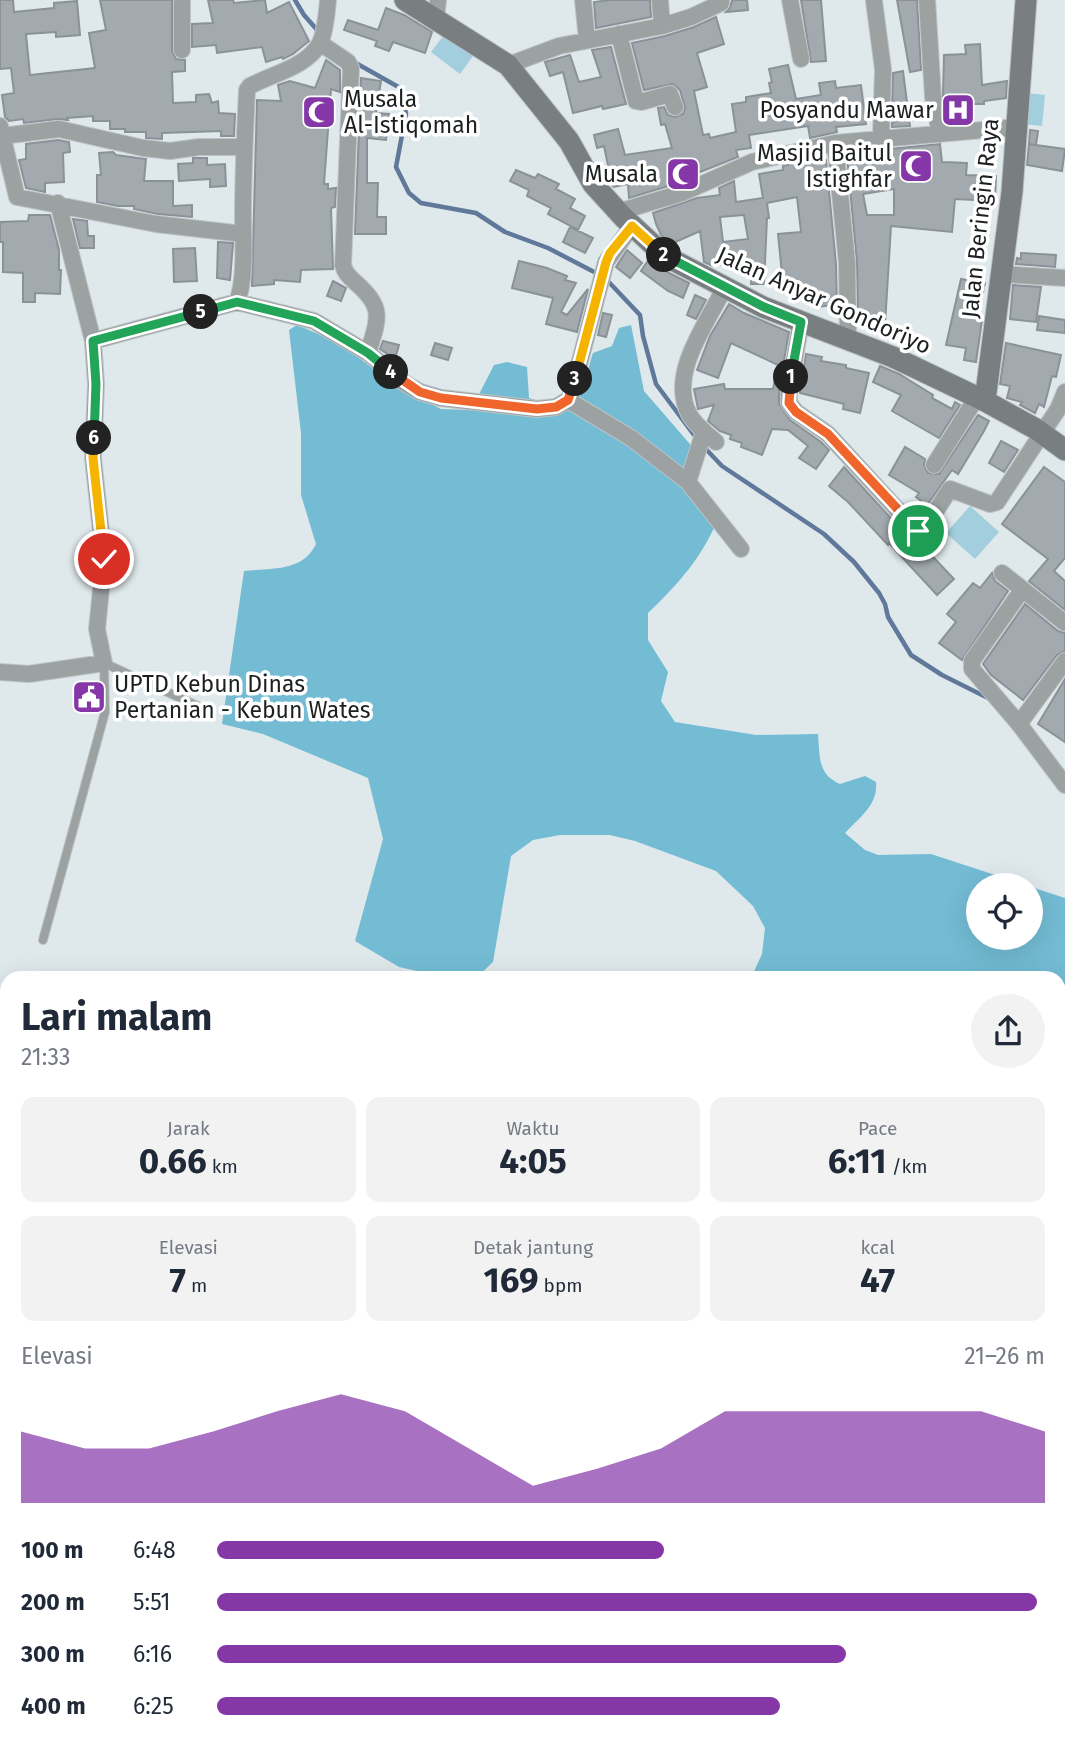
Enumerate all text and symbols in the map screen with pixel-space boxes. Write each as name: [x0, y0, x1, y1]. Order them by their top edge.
place label: Musala Al-Istiqomah: [344, 85, 478, 139]
hospital icon: Posyandu Mawar: [939, 91, 977, 129]
mosque icon: Musala Al-Istiqomah: [300, 93, 338, 131]
place label: Posyandu Mawar: [759, 96, 934, 124]
street label: Jalan Beringin Raya: [956, 117, 1004, 319]
place label: Masjid Baitul Istighfar: [757, 139, 892, 193]
mosque icon: Masjid Baitul Istighfar: [897, 147, 935, 185]
mosque icon: Musala: [664, 155, 702, 193]
place label: Musala: [585, 160, 658, 188]
pin: 2: [646, 238, 682, 272]
street label: Jalan Anyar Gondoriyo: [713, 240, 935, 360]
text: 2: [659, 243, 668, 266]
pin: 5: [184, 294, 218, 330]
text: 5: [195, 300, 206, 323]
pin: 4: [374, 354, 408, 390]
text: 4: [385, 360, 396, 383]
pin: 1: [774, 360, 808, 394]
pin: 3: [558, 362, 592, 396]
text: 1: [786, 365, 795, 388]
text: 3: [570, 367, 579, 390]
pin: 6: [76, 420, 112, 456]
text: 6: [88, 426, 99, 449]
pin: [888, 501, 948, 561]
icon: arrive: [899, 512, 937, 550]
pin: [74, 529, 134, 589]
icon: check: [85, 540, 123, 578]
place label: UPTD Kebun Dinas Pertanian - Kebun Wates: [114, 670, 371, 724]
public building icon: UPTD Kebun Dinas Pertanian - Kebun Wates: [70, 678, 108, 716]
map controls: [966, 873, 1043, 950]
button: locate: [966, 873, 1043, 950]
text: Lari malam: [21, 994, 212, 1040]
button: share: [971, 994, 1045, 1068]
text: 21:33: [21, 1043, 70, 1071]
text: Jarak: [167, 1117, 210, 1140]
text: Waktu: [506, 1117, 560, 1140]
text: Pace: [858, 1117, 897, 1140]
text: 0.66: [139, 1140, 207, 1182]
text: 4:05: [499, 1140, 567, 1182]
text: 6:11: [828, 1140, 887, 1182]
text: km: [207, 1155, 238, 1178]
text: /km: [887, 1155, 928, 1178]
text: Elevasi: [159, 1236, 218, 1259]
text: Detak jantung: [473, 1236, 593, 1259]
text: kcal: [861, 1236, 895, 1259]
text: 7: [169, 1259, 186, 1301]
text: 169: [484, 1259, 539, 1301]
text: 47: [860, 1259, 895, 1301]
text: m: [186, 1274, 207, 1297]
text: bpm: [539, 1274, 582, 1297]
text: Elevasi: [21, 1342, 93, 1370]
text: 21–26 m: [964, 1342, 1045, 1370]
text: 100 m: [21, 1536, 83, 1564]
text: 6:48: [133, 1536, 176, 1564]
text: 200 m: [21, 1588, 85, 1616]
text: 5:51: [133, 1588, 170, 1616]
text: 300 m: [21, 1640, 85, 1668]
text: 6:16: [133, 1640, 172, 1668]
text: 400 m: [21, 1692, 86, 1720]
text: 6:25: [133, 1692, 174, 1720]

